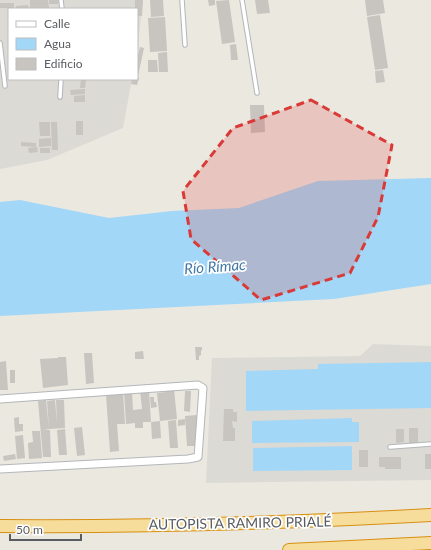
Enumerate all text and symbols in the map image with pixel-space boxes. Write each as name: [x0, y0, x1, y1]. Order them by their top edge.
legend: [8, 8, 138, 80]
text: Calle: [44, 16, 70, 31]
text: Agua: [44, 36, 71, 51]
text: Edificio: [44, 56, 83, 71]
water label: Río Rímac: [183, 255, 247, 277]
street label: AUTOPISTA RAMIRO PRIALÉ: [148, 512, 332, 533]
scale bar: [10, 516, 81, 542]
text: 50 m: [16, 522, 43, 537]

